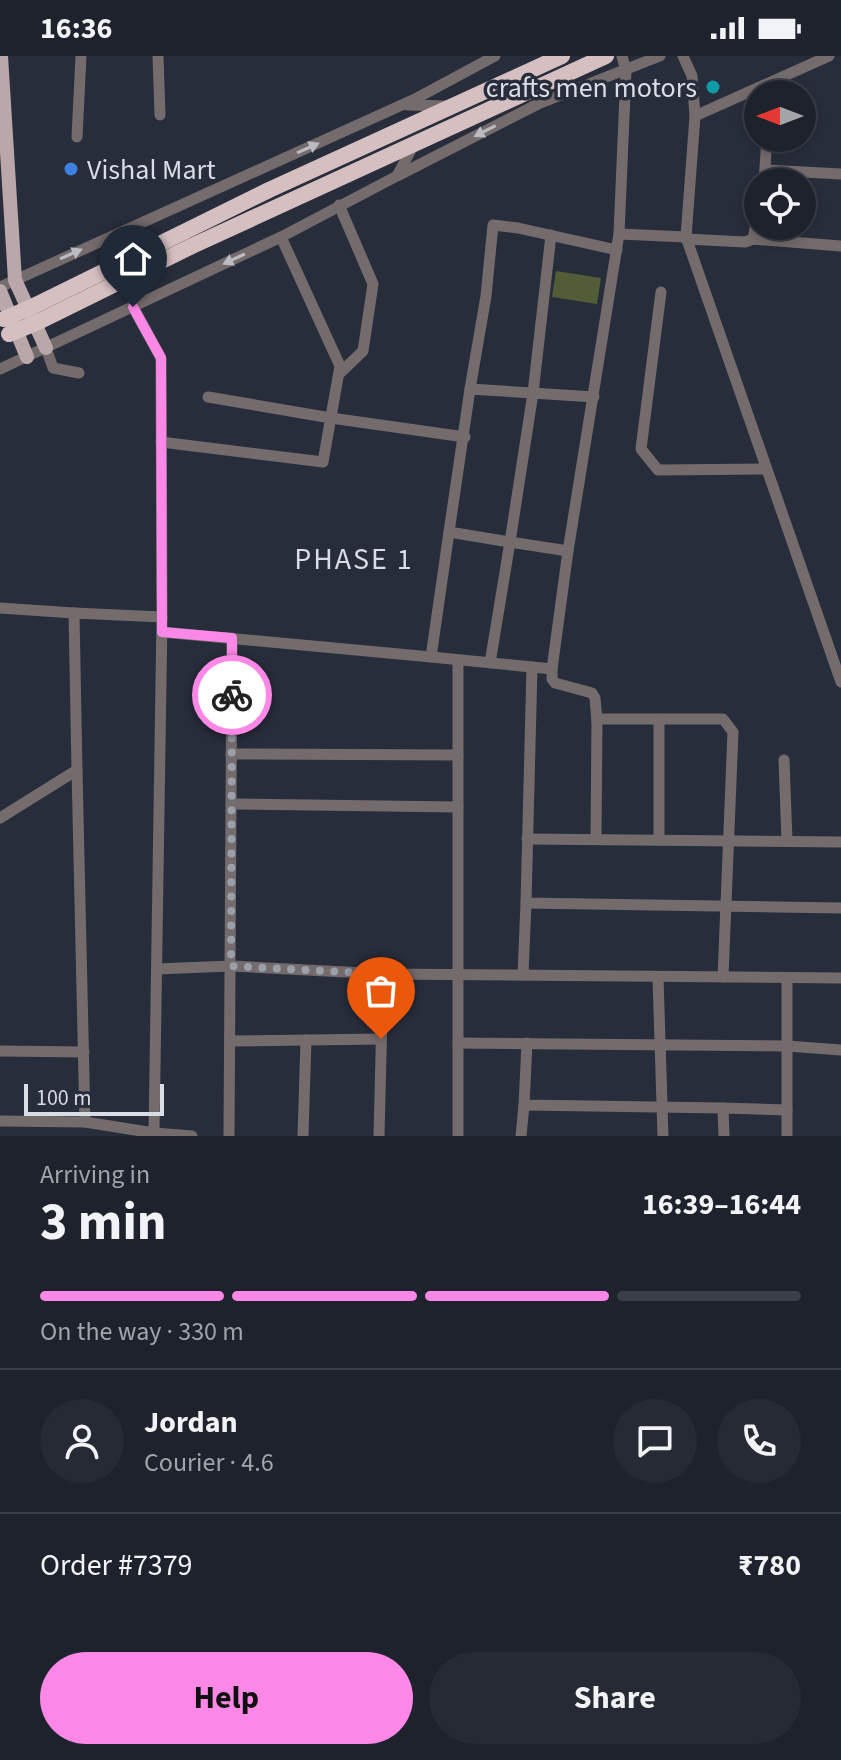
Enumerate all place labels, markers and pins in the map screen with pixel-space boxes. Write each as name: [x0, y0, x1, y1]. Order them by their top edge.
place label: crafts men motors: [486, 68, 697, 108]
marker: crafts men motors: [704, 78, 722, 96]
place label: Vishal Mart: [87, 150, 216, 190]
marker: Vishal Mart: [62, 160, 80, 178]
pin: [99, 225, 167, 307]
pin: [347, 957, 415, 1039]

